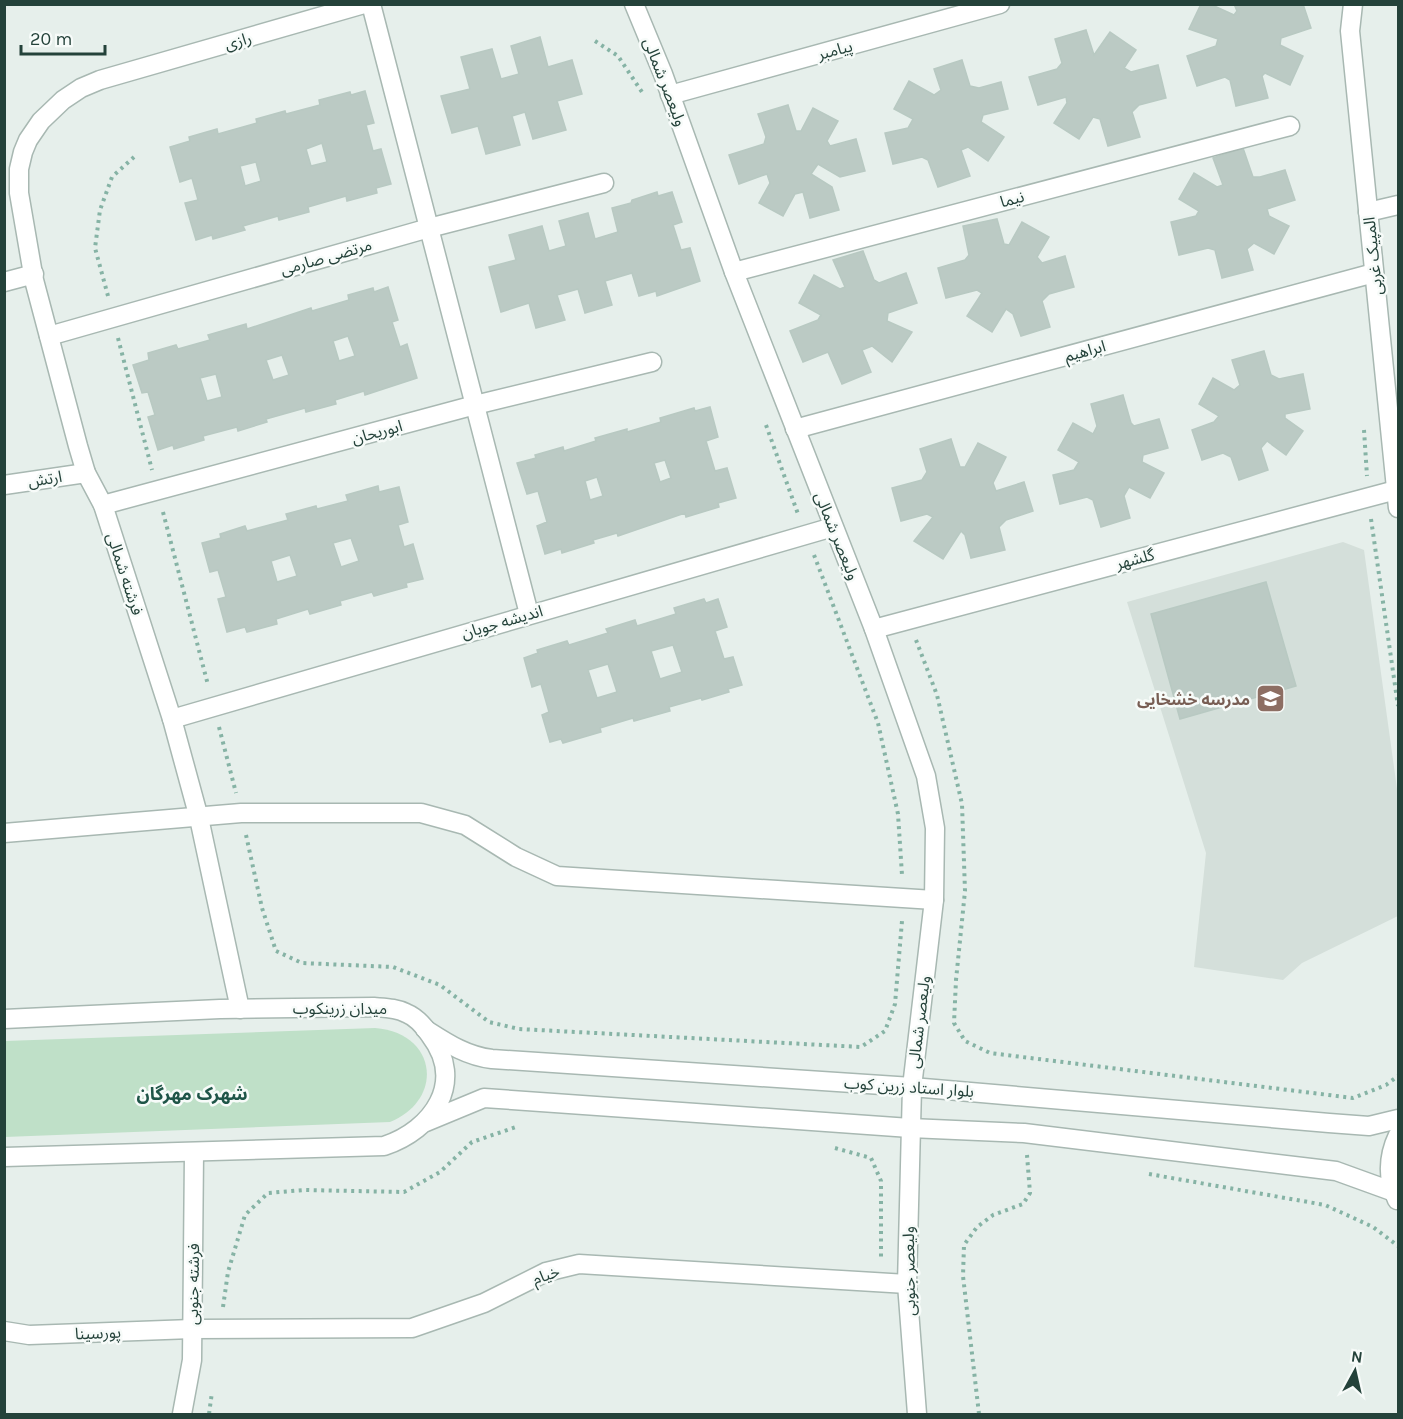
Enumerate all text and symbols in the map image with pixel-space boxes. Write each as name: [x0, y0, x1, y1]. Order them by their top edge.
scale bar: [21, 18, 105, 56]
text: 20 m: [30, 28, 72, 50]
street label: رازی: [222, 28, 254, 54]
street label: ولیعصر شمالی: [639, 35, 691, 129]
street label: پیامبر: [814, 36, 855, 65]
street label: نیما: [998, 187, 1026, 211]
street label: المپیک غربی: [1359, 216, 1388, 296]
street label: مرتضی صارمی: [278, 235, 374, 279]
street label: ابراهیم: [1062, 336, 1109, 369]
street label: ابوریحان: [350, 416, 404, 448]
street label: ارتش: [27, 467, 63, 491]
street label: ولیعصر شمالی: [811, 489, 863, 583]
street label: فرشته شمالی: [103, 530, 147, 618]
street label: گلشهر: [1113, 545, 1157, 574]
street label: اندیشه جویان: [459, 601, 545, 643]
school or university icon: مدرسه خشخایی: [1255, 683, 1287, 715]
place label: مدرسه خشخایی: [1137, 690, 1250, 709]
street label: ولیعصر شمالی: [904, 975, 934, 1069]
street label: میدان زرینکوب: [293, 999, 387, 1018]
street label: بلوار استاد زرین کوب: [843, 1073, 975, 1101]
district label: شهرک مهرگان: [136, 1083, 248, 1105]
street label: ولیعصر جنوبی: [899, 1226, 919, 1316]
street label: فرشته جنوبی: [183, 1243, 203, 1325]
street label: خیام: [530, 1261, 563, 1291]
street label: پورسینا: [74, 1323, 122, 1344]
north arrow: [1325, 1341, 1385, 1401]
text: N: [1350, 1346, 1364, 1367]

